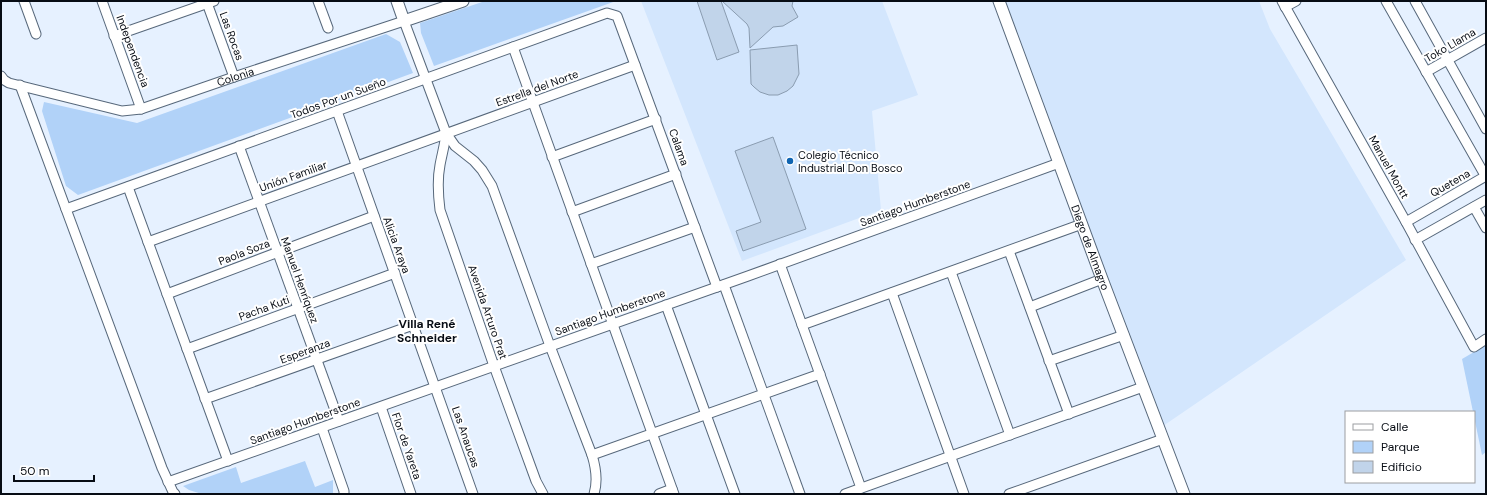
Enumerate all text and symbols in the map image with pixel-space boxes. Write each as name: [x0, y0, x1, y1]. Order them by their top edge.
street label: Las Rocas: [217, 10, 247, 62]
street label: Independencia: [113, 13, 153, 89]
street label: Toko Llama: [1422, 25, 1478, 65]
street label: Colonia: [215, 64, 256, 89]
street label: Estrella del Norte: [494, 67, 580, 109]
street label: Todos Por un Sueño: [288, 74, 388, 122]
street label: Calama: [666, 127, 692, 167]
street label: Manuel Montt: [1366, 133, 1412, 201]
place label: Colegio Técnico Industrial Don Bosco: [798, 148, 903, 175]
marker: Colegio Técnico Industrial Don Bosco: [785, 156, 795, 166]
street label: Unión Familiar: [257, 157, 329, 195]
street label: Quetena: [1428, 166, 1472, 200]
street label: Santiago Humberstone: [858, 177, 972, 229]
street label: Diego de Almagro: [1068, 203, 1113, 292]
street label: Alicia Araya: [380, 215, 414, 275]
street label: Manuel Henríquez: [278, 235, 322, 325]
street label: Paola Soza: [216, 236, 272, 268]
street label: Avenida Arturo Prat: [465, 263, 511, 361]
street label: Santiago Humberstone: [553, 286, 667, 338]
street label: Pacha Kuti: [237, 292, 291, 324]
district label: Villa René Schneider: [397, 316, 457, 346]
street label: Esperanza: [278, 335, 332, 367]
street label: Santiago Humberstone: [248, 395, 362, 447]
street label: Las Anaucas: [449, 404, 483, 470]
street label: Flor de Yareta: [389, 411, 425, 481]
legend: [1345, 411, 1475, 483]
text: Calle: [1381, 419, 1408, 435]
text: Parque: [1381, 439, 1420, 455]
scale bar: [14, 457, 94, 483]
text: Edificio: [1381, 459, 1422, 475]
text: 50 m: [20, 463, 49, 479]

